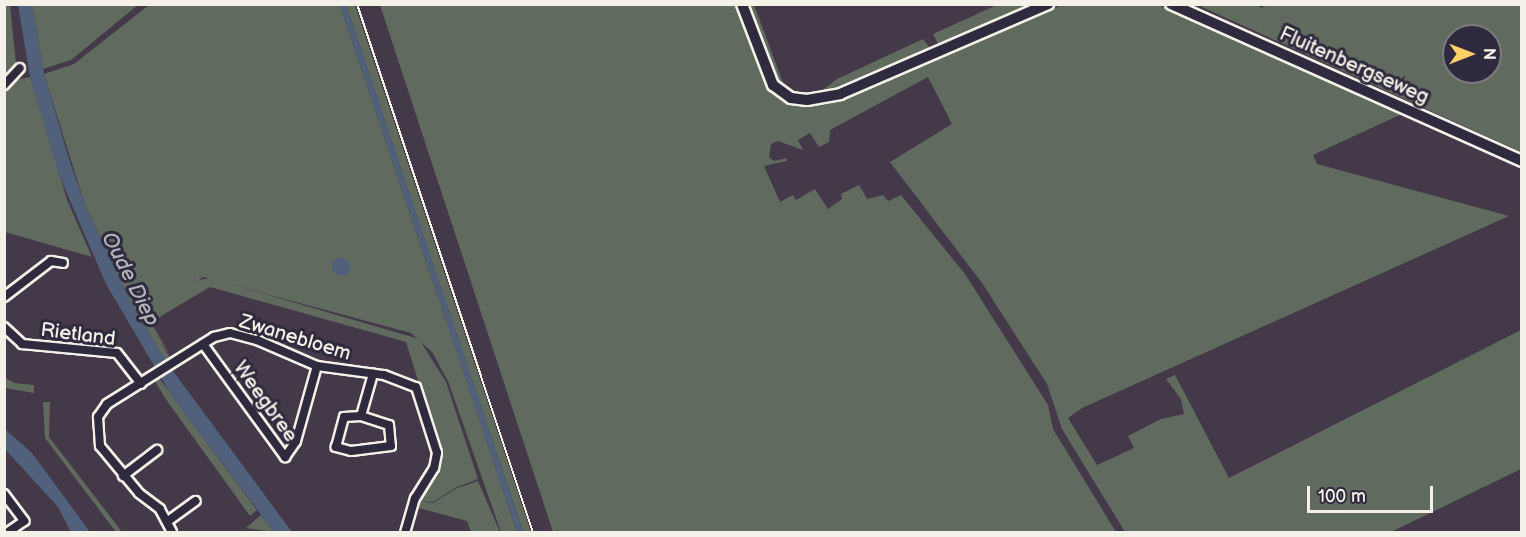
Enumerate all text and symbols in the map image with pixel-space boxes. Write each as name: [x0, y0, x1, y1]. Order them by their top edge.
street label: Fluitenbergseweg: [1276, 22, 1432, 110]
north arrow: [1442, 24, 1502, 84]
text: N: [1479, 48, 1498, 60]
water label: Oude Diep: [96, 228, 164, 330]
street label: Zwanebloem: [236, 310, 354, 366]
street label: Rietland: [39, 319, 117, 351]
street label: Weegbree: [228, 357, 302, 447]
scale bar: [1310, 474, 1436, 512]
text: 100 m: [1318, 486, 1366, 507]

